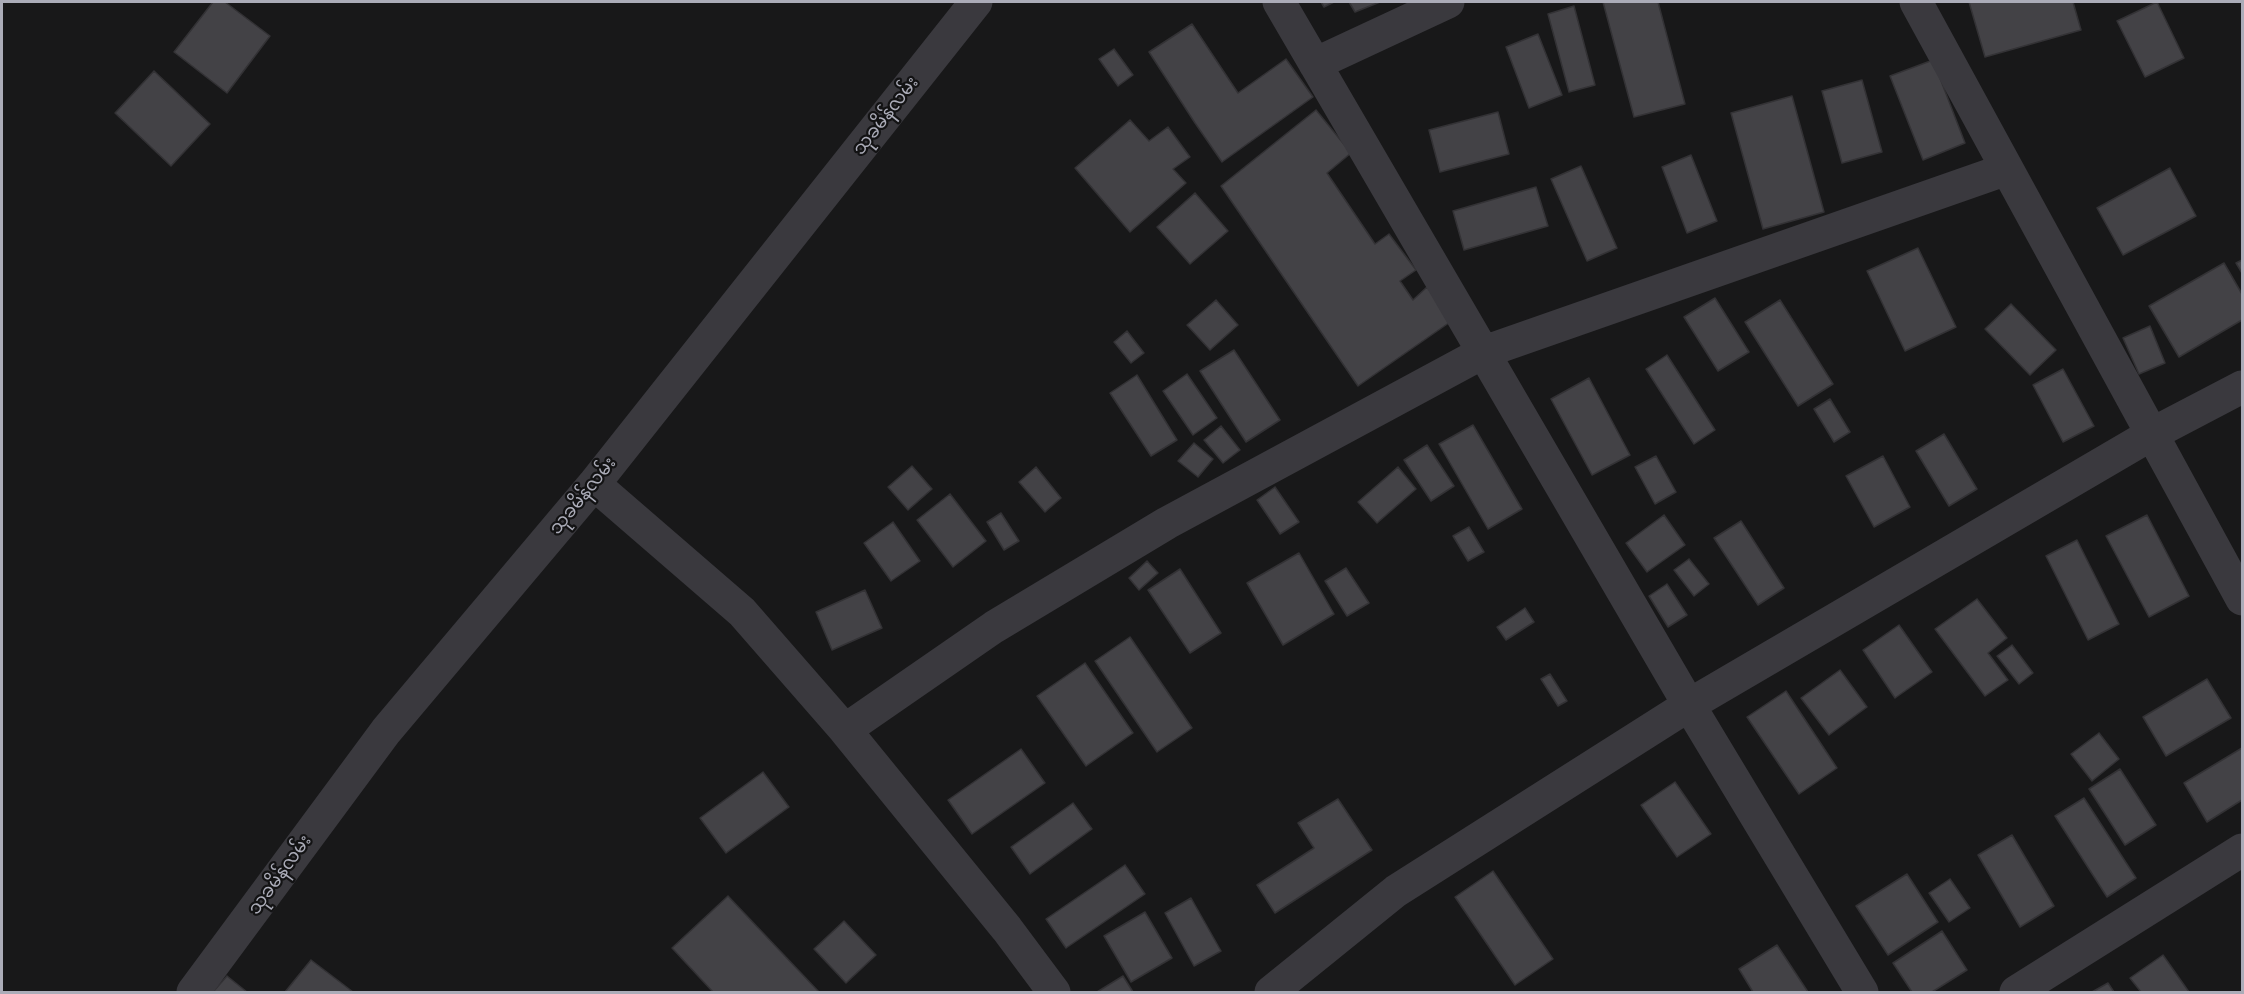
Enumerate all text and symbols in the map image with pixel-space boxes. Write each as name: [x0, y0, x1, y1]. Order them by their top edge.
street label: သုခမိန်လမ်း: [849, 72, 923, 160]
street label: သုခမိန်လမ်း: [545, 453, 621, 539]
street label: သုခမိန်လမ်း: [244, 831, 316, 919]

